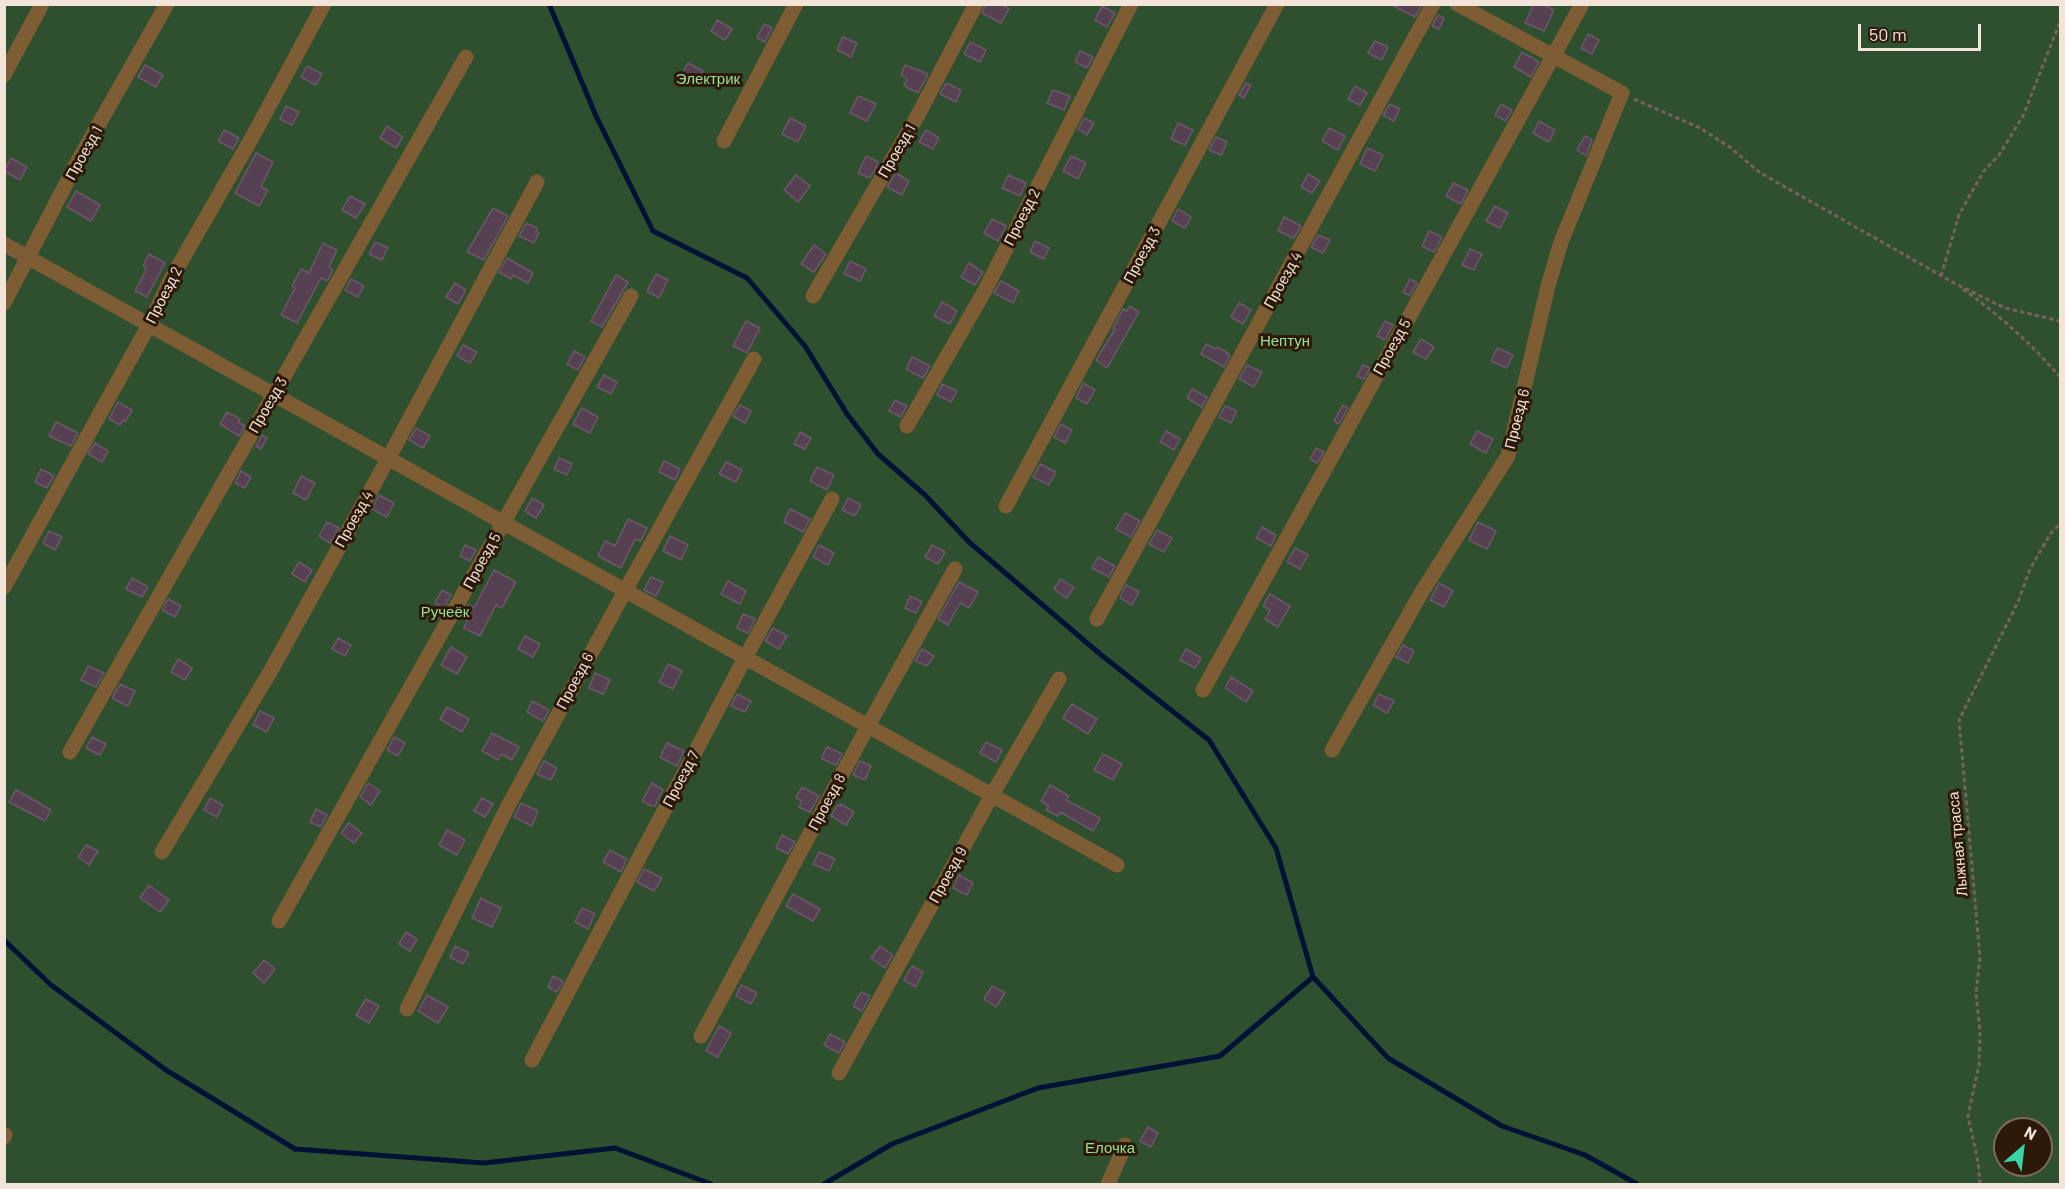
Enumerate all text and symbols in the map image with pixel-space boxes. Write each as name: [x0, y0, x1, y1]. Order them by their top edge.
scale bar: [1861, 12, 1984, 50]
text: 50 m: [1869, 23, 1907, 45]
park label: Электрик: [676, 70, 740, 88]
street label: Проезд 1: [874, 121, 920, 181]
street label: Проезд 1: [62, 123, 106, 183]
street label: Проезд 2: [1000, 185, 1044, 249]
street label: Проезд 3: [1120, 224, 1164, 286]
street label: Проезд 4: [1260, 249, 1306, 311]
street label: Проезд 2: [142, 263, 186, 327]
street label: Проезд 5: [1369, 316, 1415, 378]
park label: Нептун: [1260, 332, 1310, 350]
street label: Проезд 3: [245, 374, 291, 436]
street label: Проезд 6: [1501, 387, 1533, 451]
street label: Проезд 4: [331, 488, 377, 550]
street label: Проезд 5: [459, 530, 505, 592]
park label: Ручеёк: [421, 603, 469, 621]
street label: Проезд 6: [553, 650, 597, 712]
street label: Проезд 7: [659, 748, 703, 810]
street label: Проезд 8: [805, 771, 849, 833]
street label: Лыжная трасса: [1944, 791, 1972, 897]
street label: Проезд 9: [925, 844, 971, 906]
north arrow: [1993, 1117, 2053, 1177]
text: N: [2022, 1122, 2040, 1143]
park label: Елочка: [1085, 1139, 1135, 1157]

